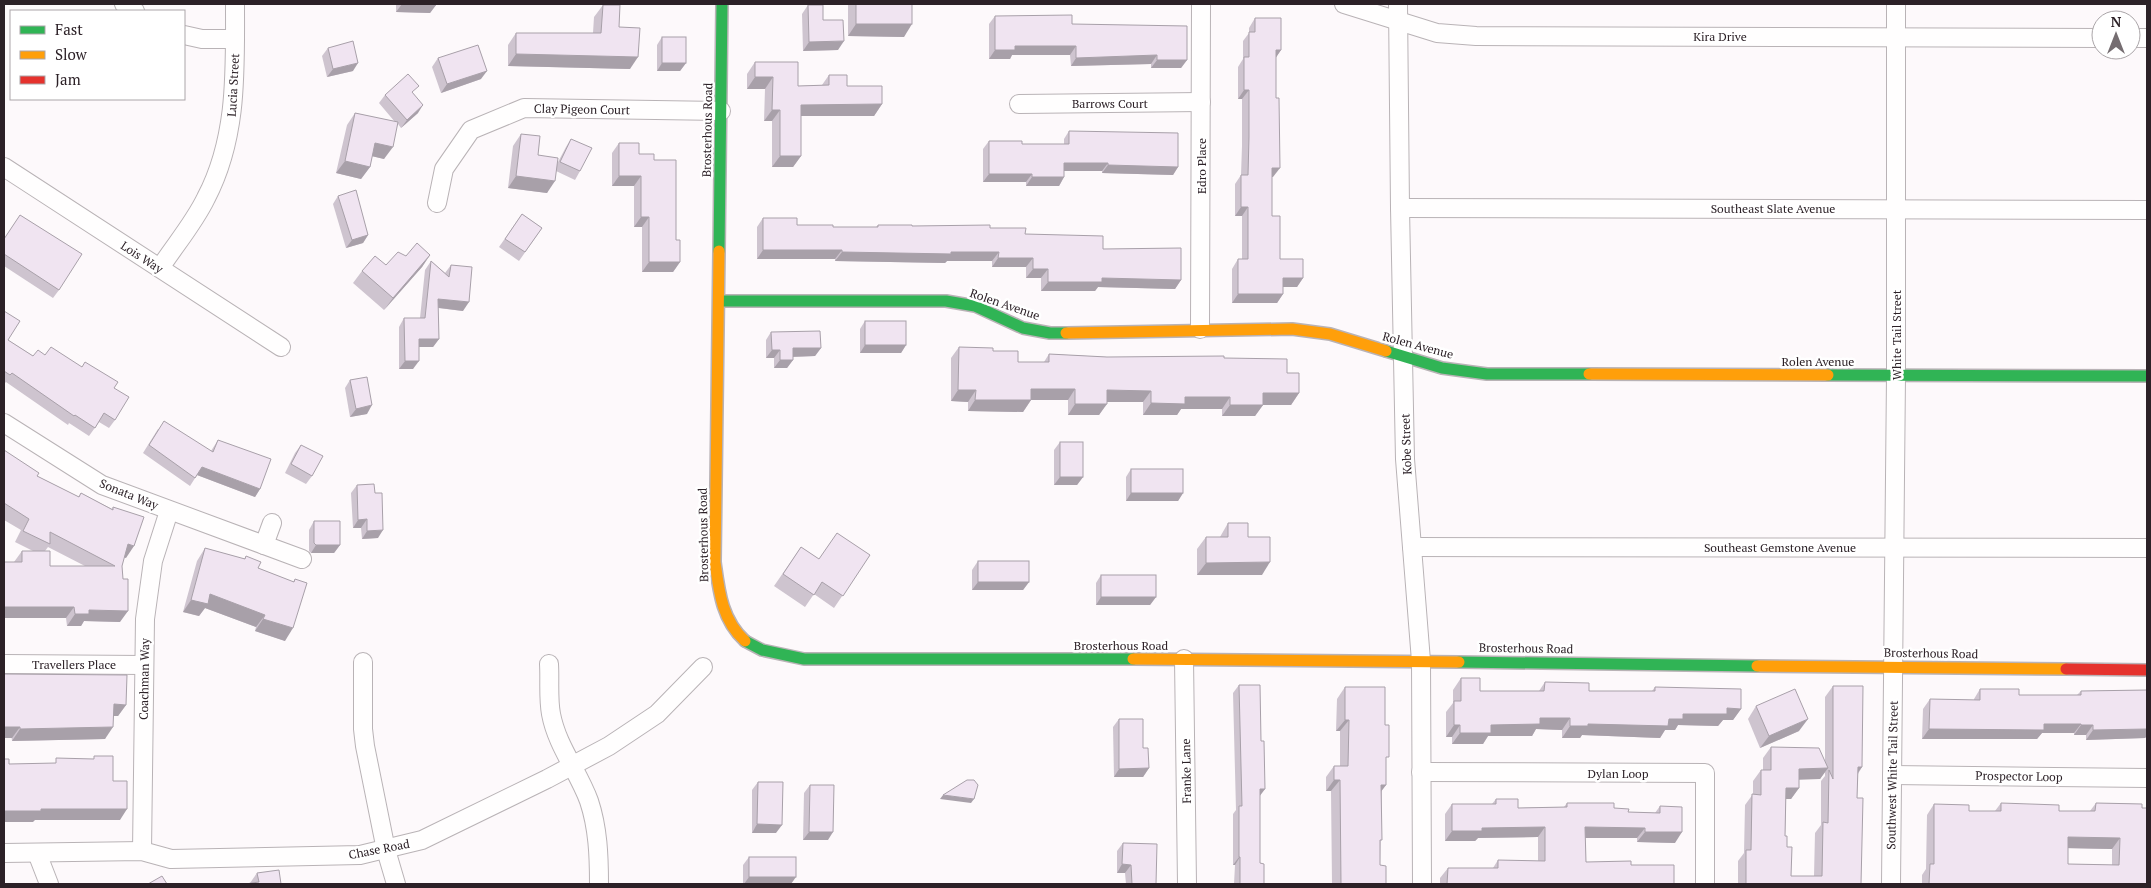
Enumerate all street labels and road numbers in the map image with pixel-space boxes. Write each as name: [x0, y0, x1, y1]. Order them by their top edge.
street label: Kira Drive: [1693, 29, 1747, 44]
street label: Lucia Street: [224, 52, 242, 117]
street label: Brosterhous Road: [699, 82, 715, 177]
street label: Barrows Court: [1072, 96, 1149, 111]
street label: Clay Pigeon Court: [534, 101, 631, 117]
street label: Edro Place: [1194, 138, 1209, 194]
street label: Southeast Slate Avenue: [1711, 201, 1835, 216]
street label: Lois Way: [118, 238, 167, 277]
street label: Rolen Avenue: [968, 285, 1042, 323]
street label: White Tail Street: [1889, 289, 1904, 380]
street label: Rolen Avenue: [1381, 328, 1455, 362]
street label: Rolen Avenue: [1782, 354, 1854, 369]
street label: Kobe Street: [1397, 413, 1415, 475]
street label: Sonata Way: [97, 475, 162, 513]
street label: Brosterhous Road: [695, 487, 711, 582]
street label: Southeast Gemstone Avenue: [1704, 540, 1856, 555]
street label: Coachman Way: [136, 637, 152, 720]
street label: Brosterhous Road: [1074, 638, 1169, 653]
street label: Brosterhous Road: [1479, 640, 1574, 656]
street label: Brosterhous Road: [1884, 645, 1979, 661]
street label: Travellers Place: [32, 657, 116, 672]
street label: Southwest White Tail Street: [1883, 700, 1901, 850]
street label: Franke Lane: [1178, 738, 1194, 804]
street label: Dylan Loop: [1588, 766, 1649, 781]
street label: Prospector Loop: [1975, 768, 2063, 784]
street label: Chase Road: [347, 836, 411, 862]

